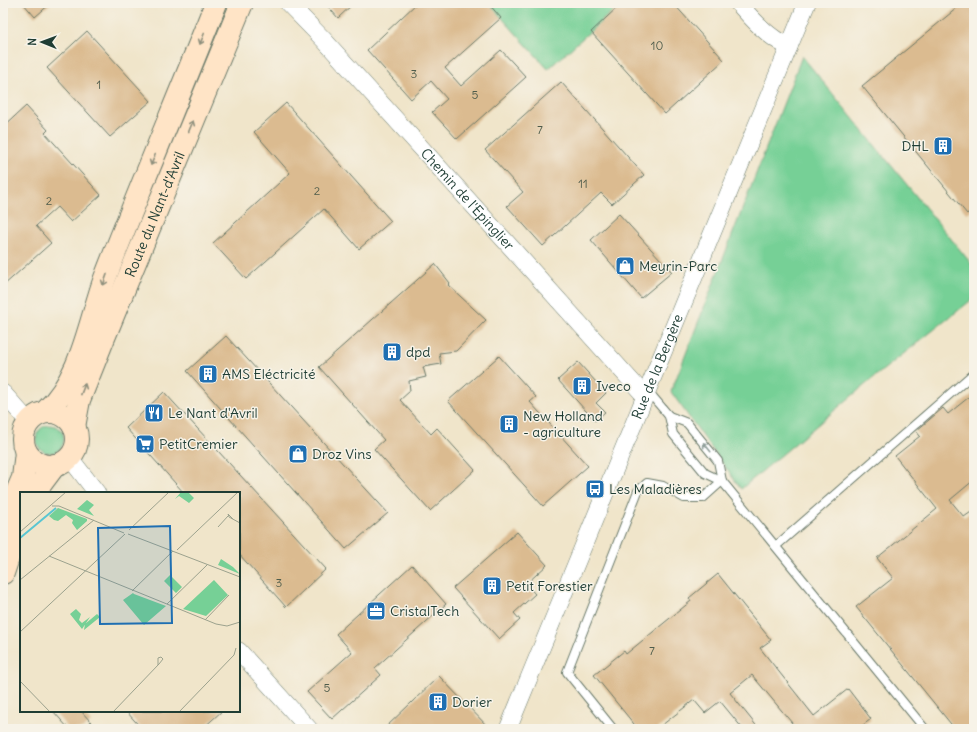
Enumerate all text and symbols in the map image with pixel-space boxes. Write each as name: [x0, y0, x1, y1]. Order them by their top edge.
north arrow: [22, 22, 62, 62]
one-way arrow: [197, 33, 205, 45]
text: N: [25, 38, 39, 46]
house number: 10: [651, 38, 663, 53]
house number: 3: [411, 66, 418, 81]
house number: 1: [97, 77, 101, 92]
house number: 5: [472, 87, 479, 102]
one-way arrow: [188, 121, 196, 133]
house number: 7: [537, 122, 543, 137]
building icon: DHL: [932, 135, 954, 157]
place label: DHL: [901, 137, 929, 155]
street label: Chemin de l'Epinglier: [417, 144, 518, 254]
street label: Route du Nant-d'Avril: [121, 149, 189, 280]
one-way arrow: [149, 153, 157, 165]
house number: 11: [578, 176, 588, 191]
house number: 2: [314, 183, 321, 198]
house number: 2: [46, 193, 53, 208]
shop icon: Meyrin-Parc: [614, 255, 636, 277]
place label: Meyrin-Parc: [639, 257, 717, 275]
one-way arrow: [100, 274, 108, 286]
street label: Rue de la Bergère: [628, 311, 687, 422]
building icon: dpd: [381, 341, 403, 363]
place label: dpd: [406, 343, 430, 361]
building icon: AMS Eléctricité: [197, 363, 219, 385]
place label: AMS Eléctricité: [222, 365, 315, 383]
building icon: Iveco: [571, 375, 593, 397]
place label: Iveco: [596, 377, 631, 395]
one-way arrow: [80, 384, 88, 396]
restaurant icon: Le Nant d'Avril: [143, 402, 165, 424]
place label: Le Nant d'Avril: [168, 404, 258, 422]
place label: New Holland - agriculture: [523, 407, 603, 441]
building icon: New Holland - agriculture: [498, 413, 520, 435]
supermarket icon: PetitCremier: [134, 433, 156, 455]
place label: PetitCremier: [159, 435, 238, 453]
one-way arrow: [702, 442, 711, 452]
shop icon: Droz Vins: [287, 443, 309, 465]
place label: Droz Vins: [312, 445, 372, 463]
bus stop icon: Les Maladières: [584, 478, 606, 500]
place label: Les Maladières: [609, 480, 702, 498]
inset map: [20, 492, 240, 712]
house number: 3: [276, 575, 283, 590]
building icon: Petit Forestier: [481, 575, 503, 597]
place label: Petit Forestier: [506, 577, 593, 595]
office icon: CristalTech: [365, 600, 387, 622]
place label: CristalTech: [390, 602, 459, 620]
house number: 7: [649, 643, 655, 658]
house number: 5: [324, 680, 331, 695]
building icon: Dorier: [427, 691, 449, 713]
place label: Dorier: [452, 693, 492, 711]

